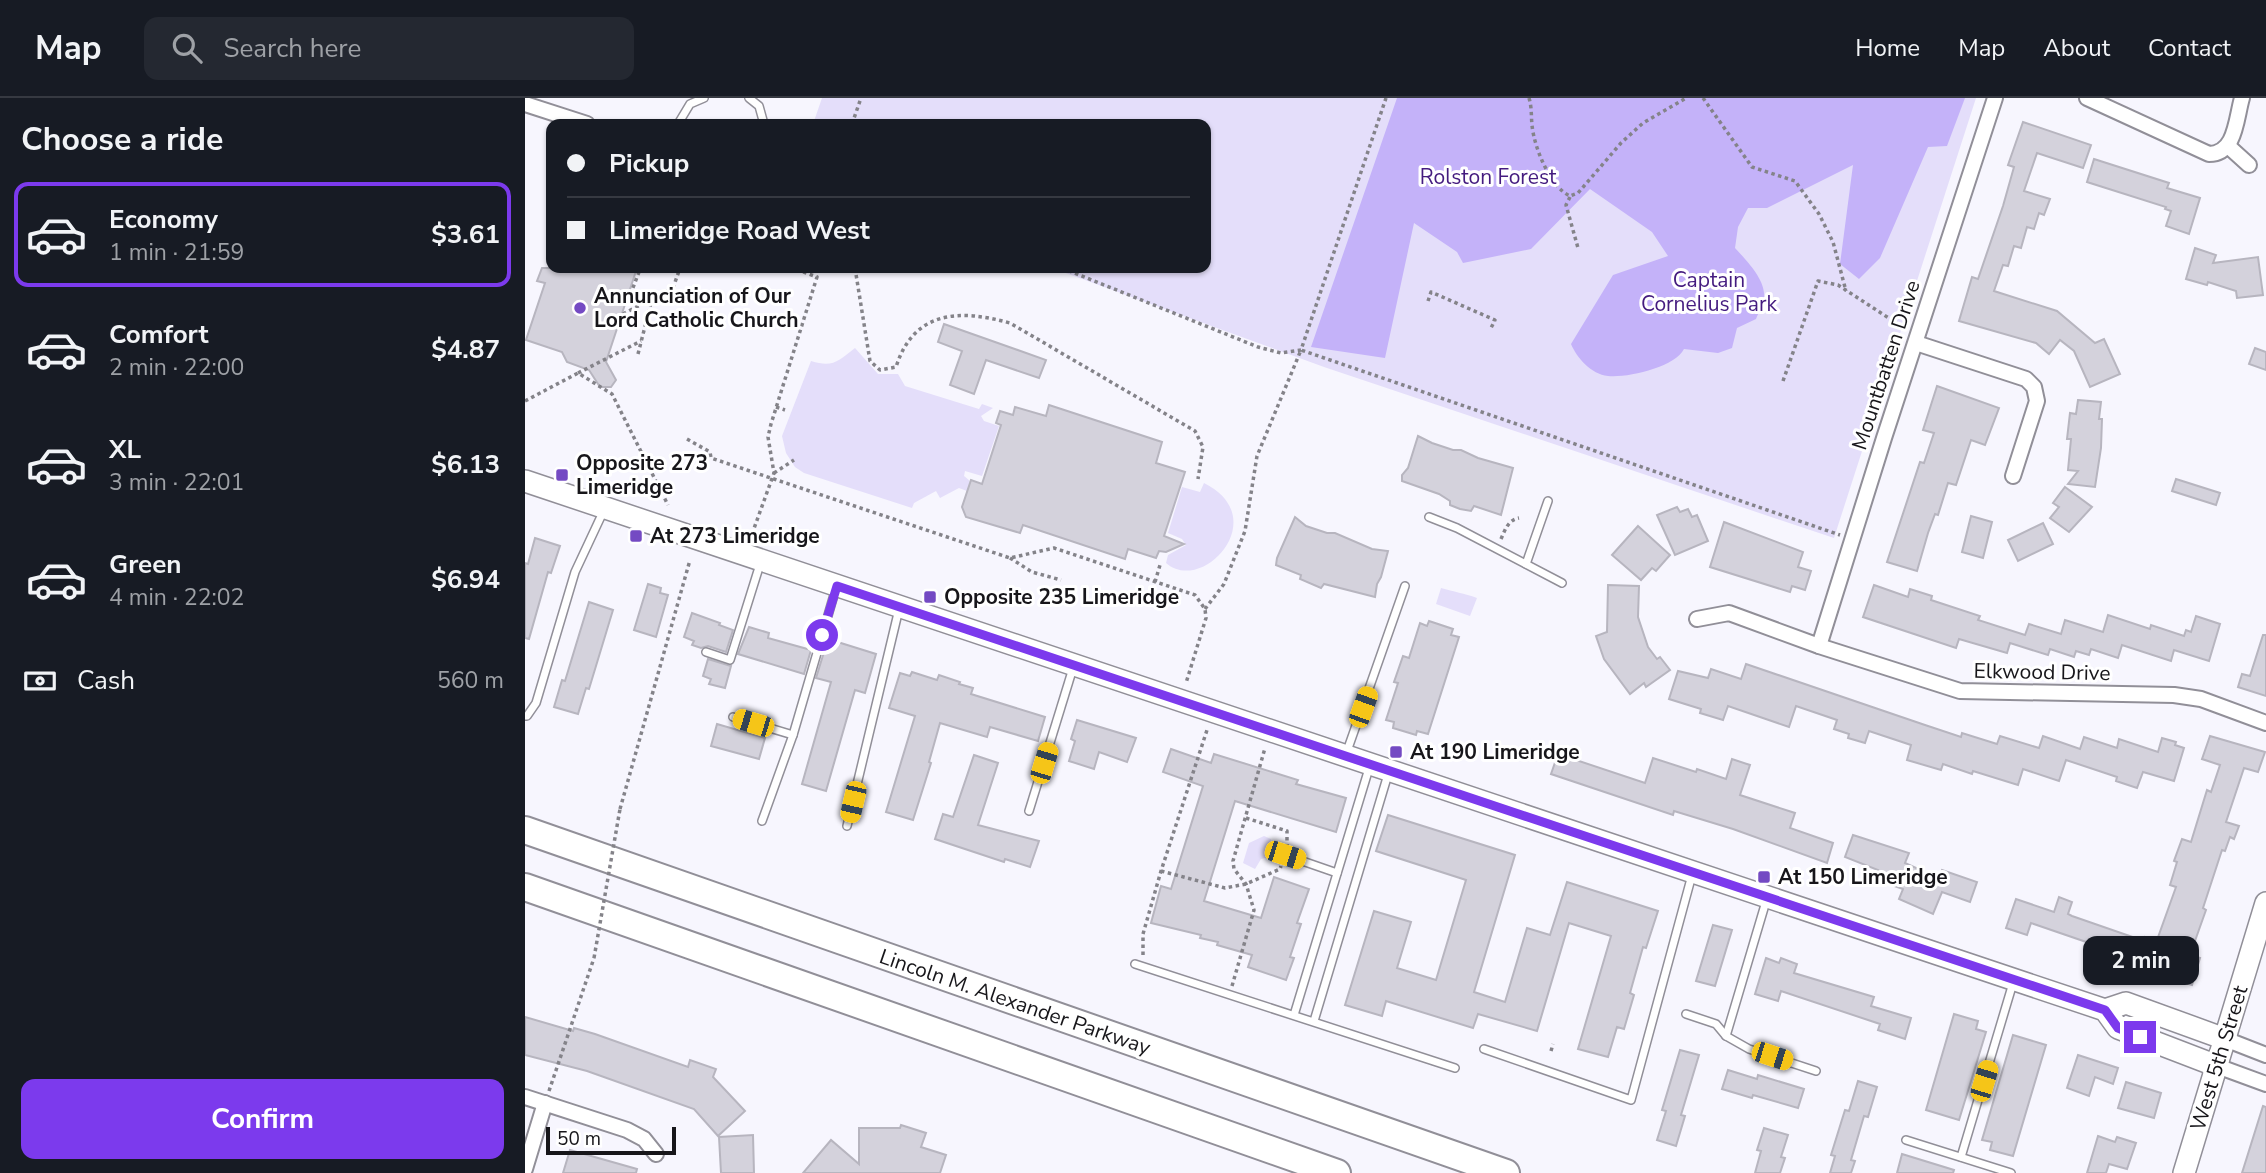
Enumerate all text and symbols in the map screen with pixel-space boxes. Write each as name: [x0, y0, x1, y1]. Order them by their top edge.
search box: [144, 17, 634, 80]
text: Map: [35, 26, 102, 71]
icon: search: [168, 29, 206, 67]
text: Search here: [224, 31, 361, 66]
text: Home: [1855, 32, 1920, 64]
text: Map: [1958, 32, 2005, 64]
text: About: [2043, 32, 2110, 64]
text: Contact: [2148, 32, 2231, 64]
text: Choose a ride: [21, 118, 223, 161]
text: Pickup: [609, 146, 689, 181]
park label: Rolston Forest: [1420, 163, 1557, 191]
text: Economy: [109, 202, 218, 237]
icon: car: [25, 203, 88, 266]
text: Limeridge Road West: [609, 213, 870, 248]
text: $3.61: [431, 217, 500, 252]
text: 1 min · 21:59: [109, 237, 244, 268]
park label: Captain Cornelius Park: [1641, 266, 1777, 318]
street label: Mountbatten Drive: [1845, 277, 1927, 453]
place label: Annunciation of Our Lord Catholic Church: [594, 282, 799, 334]
marker: Annunciation of Our Lord Catholic Church: [572, 300, 588, 316]
text: Comfort: [109, 317, 209, 352]
icon: car: [25, 318, 88, 381]
text: $4.87: [431, 332, 500, 367]
text: 2 min · 22:00: [109, 352, 244, 383]
text: XL: [109, 432, 141, 467]
icon: car: [25, 433, 88, 496]
text: $6.13: [431, 447, 500, 482]
place label: Opposite 273 Limeridge: [576, 449, 708, 501]
text: 3 min · 22:01: [109, 467, 244, 498]
marker: Opposite 273 Limeridge: [554, 467, 570, 483]
place label: At 273 Limeridge: [650, 522, 820, 550]
marker: At 273 Limeridge: [628, 528, 644, 544]
text: Green: [109, 547, 182, 582]
icon: car: [25, 548, 88, 611]
text: $6.94: [431, 562, 500, 597]
text: 4 min · 22:02: [109, 582, 244, 613]
place label: Opposite 235 Limeridge: [944, 583, 1179, 611]
marker: Opposite 235 Limeridge: [922, 589, 938, 605]
route start: [806, 619, 838, 651]
street label: Elkwood Drive: [1973, 657, 2111, 687]
icon: cash: [21, 662, 59, 700]
text: Cash: [77, 663, 135, 698]
text: 560 m: [437, 665, 504, 696]
car: [1346, 684, 1381, 730]
car: [730, 707, 777, 739]
place label: At 190 Limeridge: [1410, 738, 1580, 766]
car: [1028, 740, 1061, 786]
marker: At 190 Limeridge: [1388, 744, 1404, 760]
car: [839, 779, 868, 825]
car: [1262, 839, 1309, 871]
place label: At 150 Limeridge: [1778, 863, 1948, 891]
marker: At 150 Limeridge: [1756, 869, 1772, 885]
callout: 2 min: [2082, 936, 2198, 984]
street label: Lincoln M. Alexander Parkway: [876, 942, 1154, 1062]
text: 2 min: [2111, 945, 2171, 976]
street label: West 5th Street: [2184, 981, 2255, 1134]
route end: [2124, 1021, 2156, 1053]
car: [1749, 1040, 1796, 1072]
car: [1968, 1058, 2001, 1104]
button: Confirm: [21, 1079, 504, 1159]
scale bar: [546, 1124, 675, 1156]
text: 50 m: [557, 1126, 601, 1152]

